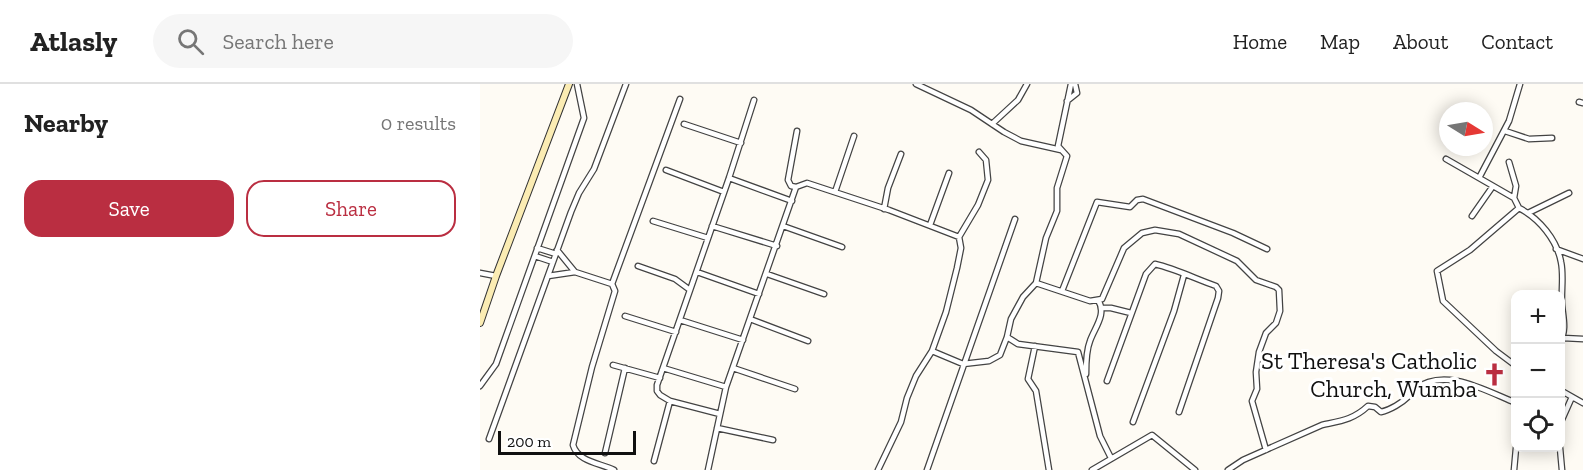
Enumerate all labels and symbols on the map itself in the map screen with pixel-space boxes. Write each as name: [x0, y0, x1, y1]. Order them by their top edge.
north arrow: [1439, 102, 1493, 156]
place label: St Theresa's Catholic Church, Wumba: [1261, 346, 1477, 403]
church icon: St Theresa's Catholic Church, Wumba: [1482, 361, 1508, 387]
scale bar: [498, 428, 636, 456]

